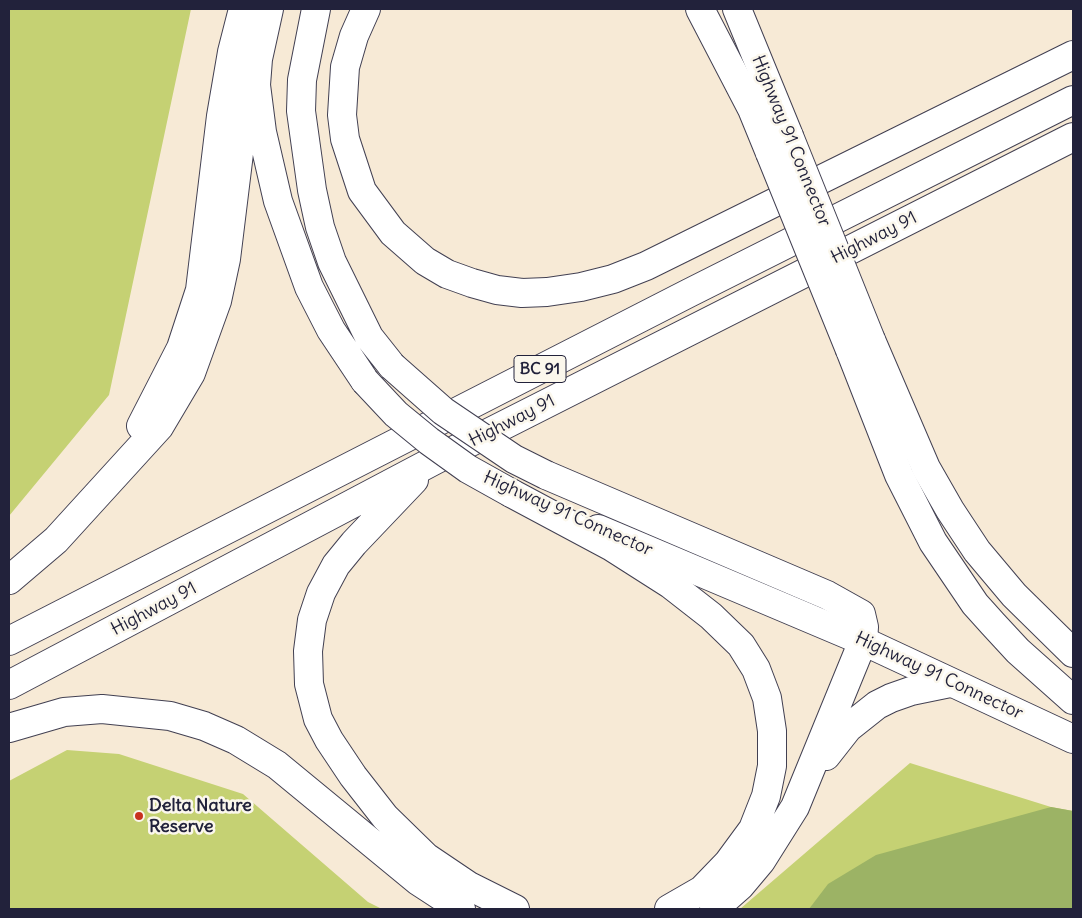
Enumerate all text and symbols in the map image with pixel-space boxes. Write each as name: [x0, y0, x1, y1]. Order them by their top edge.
street label: Highway 91 Connector: [747, 52, 835, 230]
street label: Highway 91: [827, 207, 921, 269]
road number: BC 91: [514, 356, 566, 382]
street label: Highway 91: [465, 390, 559, 452]
street label: Highway 91 Connector: [480, 467, 656, 561]
street label: Highway 91: [108, 577, 200, 641]
street label: Highway 91 Connector: [852, 628, 1026, 724]
place label: Delta Nature Reserve: [149, 795, 252, 838]
marker: Delta Nature Reserve: [133, 810, 145, 822]

